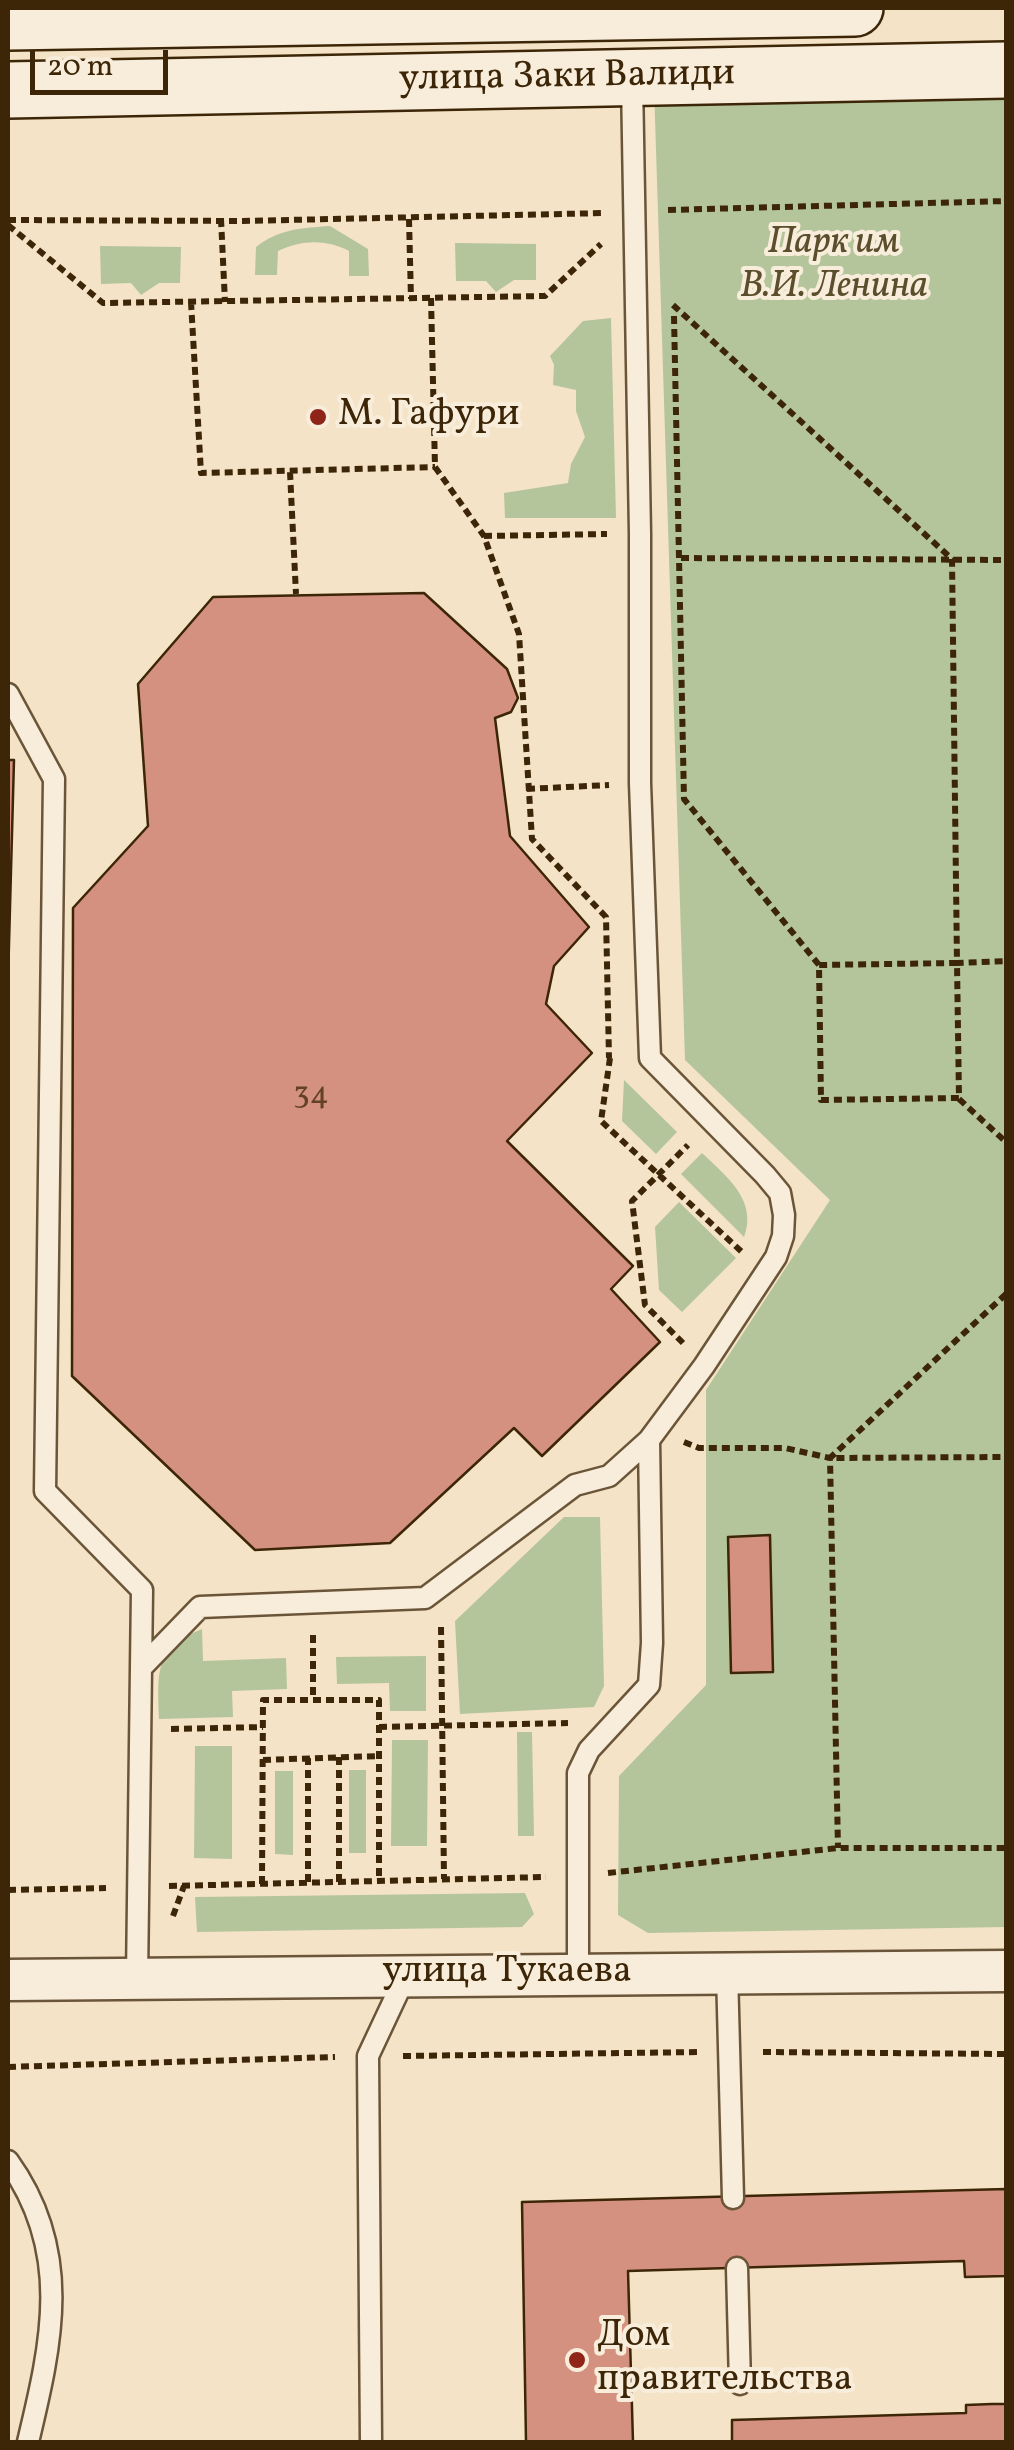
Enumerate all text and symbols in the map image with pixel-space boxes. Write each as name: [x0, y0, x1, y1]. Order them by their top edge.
scale bar: [35, 30, 172, 92]
text: 20 m: [47, 46, 113, 88]
street label: улица Заки Валиди: [399, 53, 735, 105]
park label: Парк им В.И. Ленина: [740, 222, 928, 312]
place label: М. Гафури: [338, 394, 520, 440]
marker: М. Гафури: [307, 406, 329, 428]
house number: 34: [293, 1078, 329, 1116]
street label: улица Тукаева: [382, 1951, 632, 1997]
place label: Дом правительства: [597, 2315, 853, 2404]
marker: Дом правительства: [566, 2349, 588, 2371]

